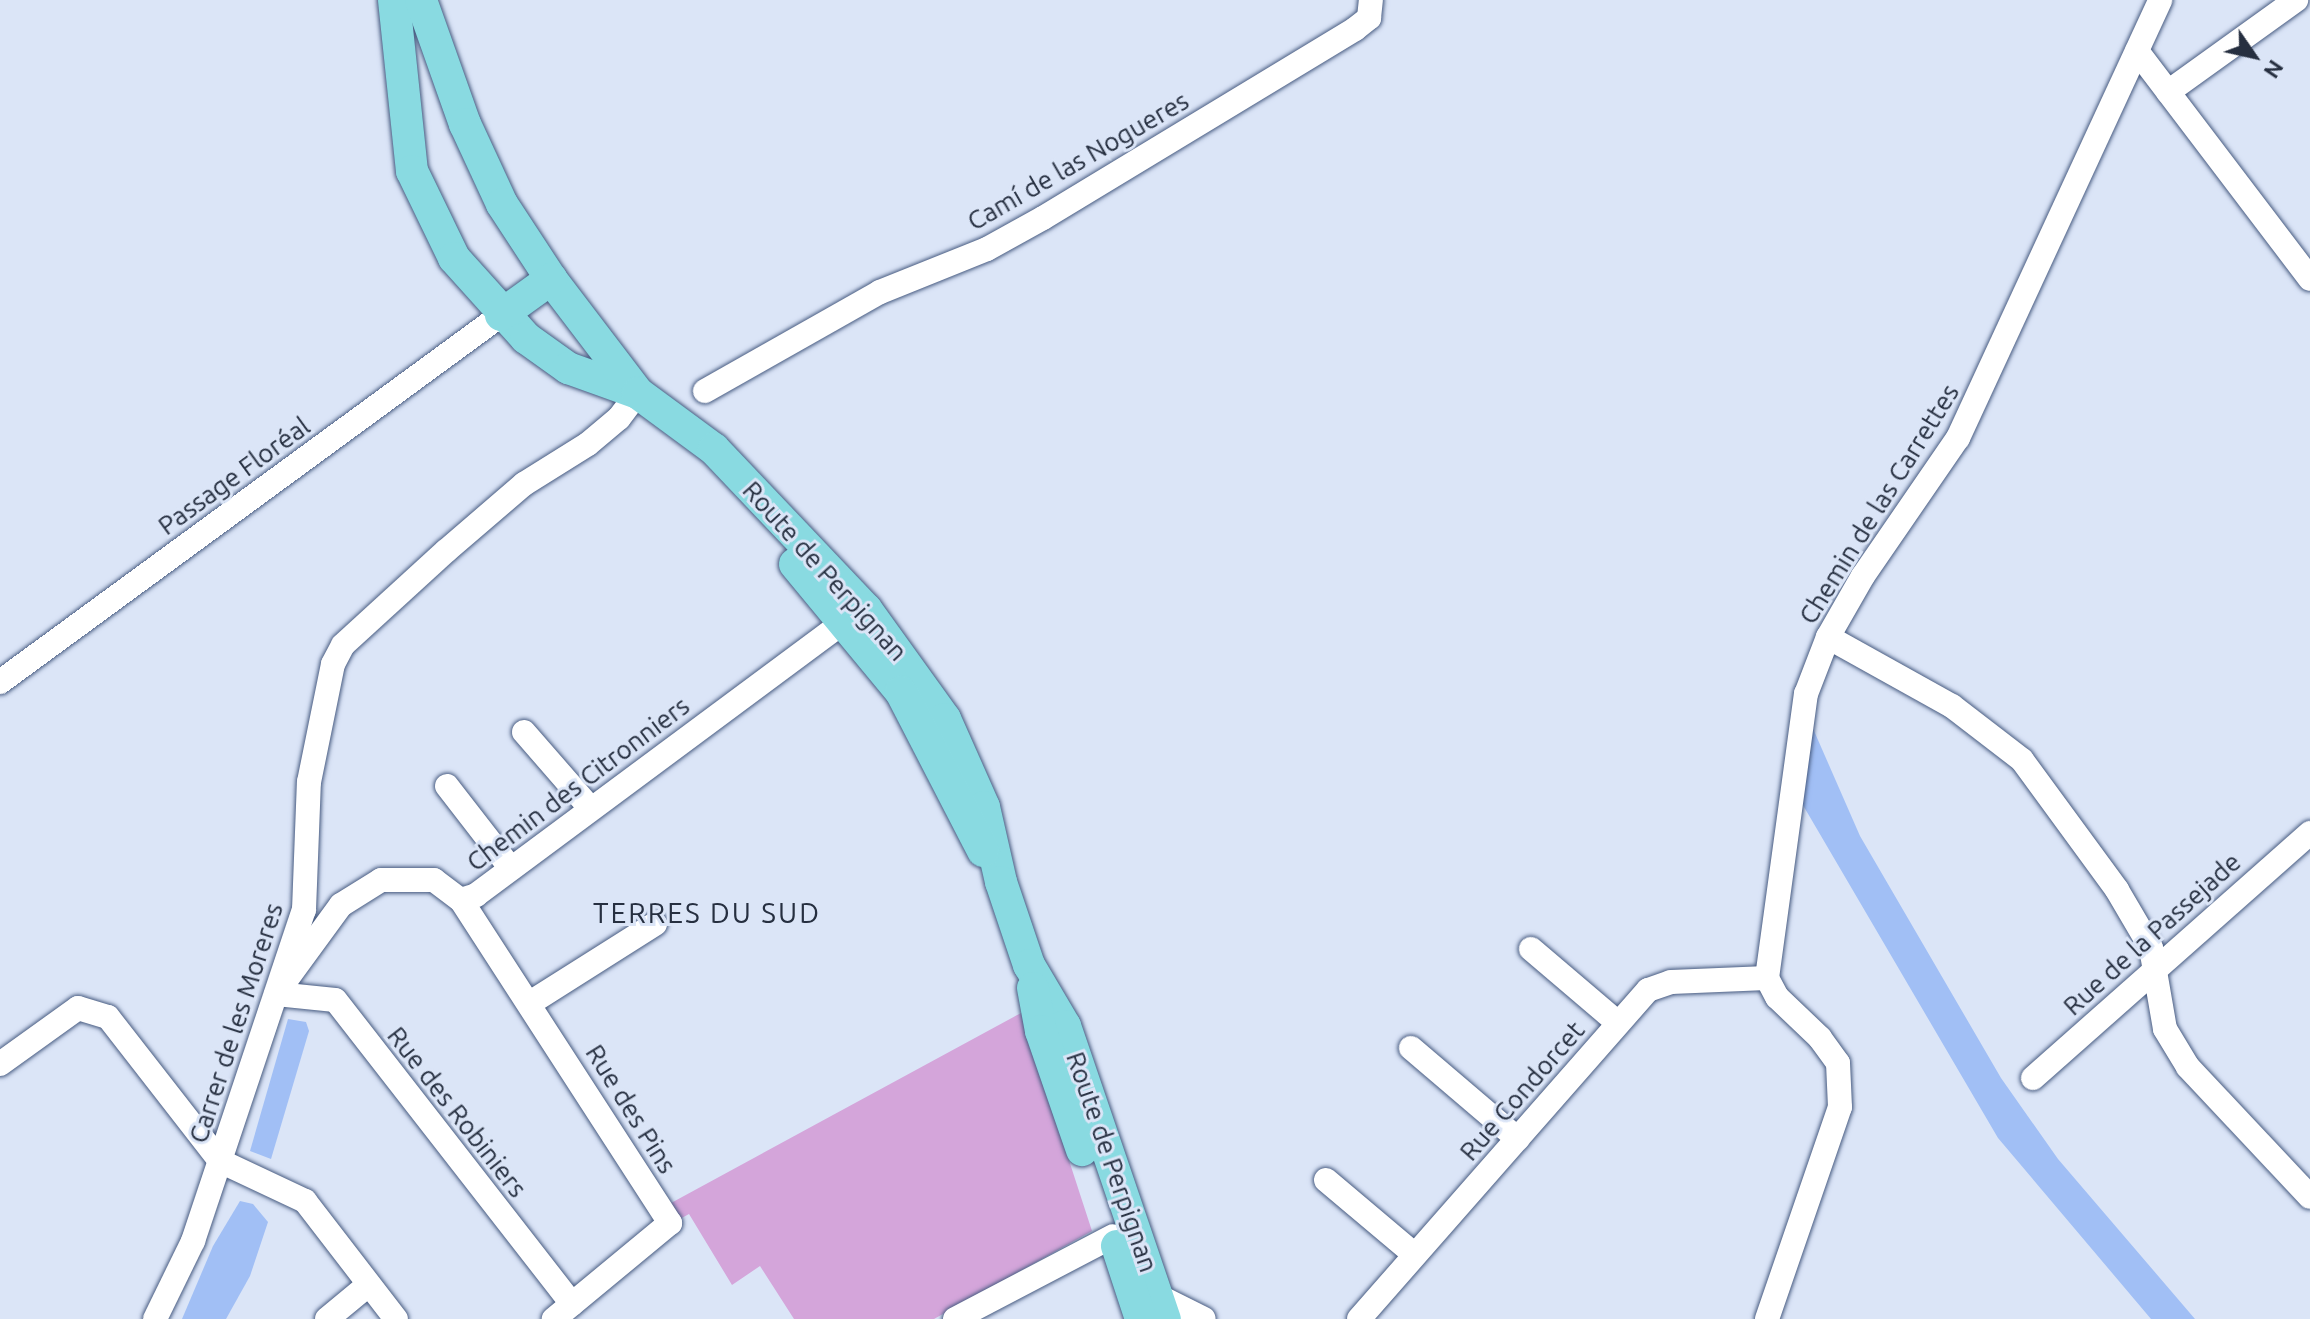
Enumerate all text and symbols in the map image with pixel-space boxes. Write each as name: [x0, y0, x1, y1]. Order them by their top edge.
north arrow: [2214, 16, 2294, 96]
text: N: [2259, 56, 2289, 83]
street label: Camí de las Nogueres: [962, 85, 1194, 237]
street label: Chemin de las Carrettes: [1792, 378, 1966, 630]
street label: Passage Floréal: [152, 411, 316, 541]
street label: Route de Perpignan: [736, 475, 914, 667]
street label: Chemin des Citronniers: [461, 690, 695, 878]
street label: Rue de la Passejade: [2057, 846, 2247, 1022]
district label: TERRES DU SUD: [593, 896, 821, 930]
street label: Carrer de les Moreres: [182, 899, 290, 1147]
street label: Rue Condorcet: [1453, 1015, 1591, 1167]
street label: Rue des Robiniers: [381, 1021, 533, 1203]
street label: Rue des Pins: [579, 1039, 683, 1179]
street label: Route de Perpignan: [1060, 1048, 1164, 1276]

